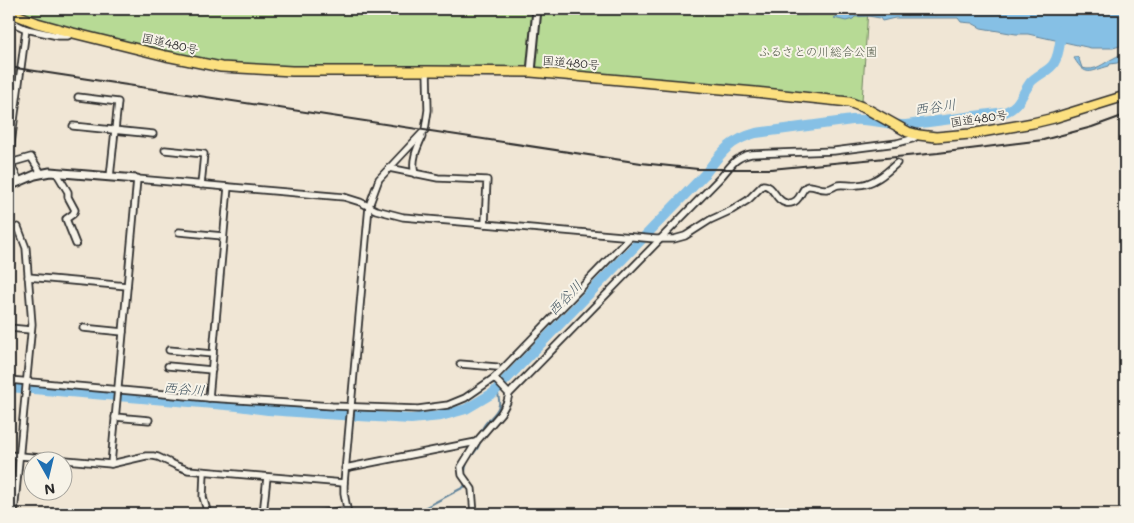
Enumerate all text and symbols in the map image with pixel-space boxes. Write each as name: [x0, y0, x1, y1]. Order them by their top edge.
street label: 国道480号: [140, 29, 200, 57]
park label: ふるさとの川総合公園: [758, 43, 878, 59]
street label: 国道480号: [542, 52, 601, 72]
water label: 西谷川: [913, 94, 957, 119]
street label: 国道480号: [949, 106, 1009, 130]
water label: 西谷川: [543, 276, 586, 319]
water label: 西谷川: [162, 377, 206, 400]
north arrow: [22, 450, 72, 500]
text: N: [43, 479, 56, 500]

